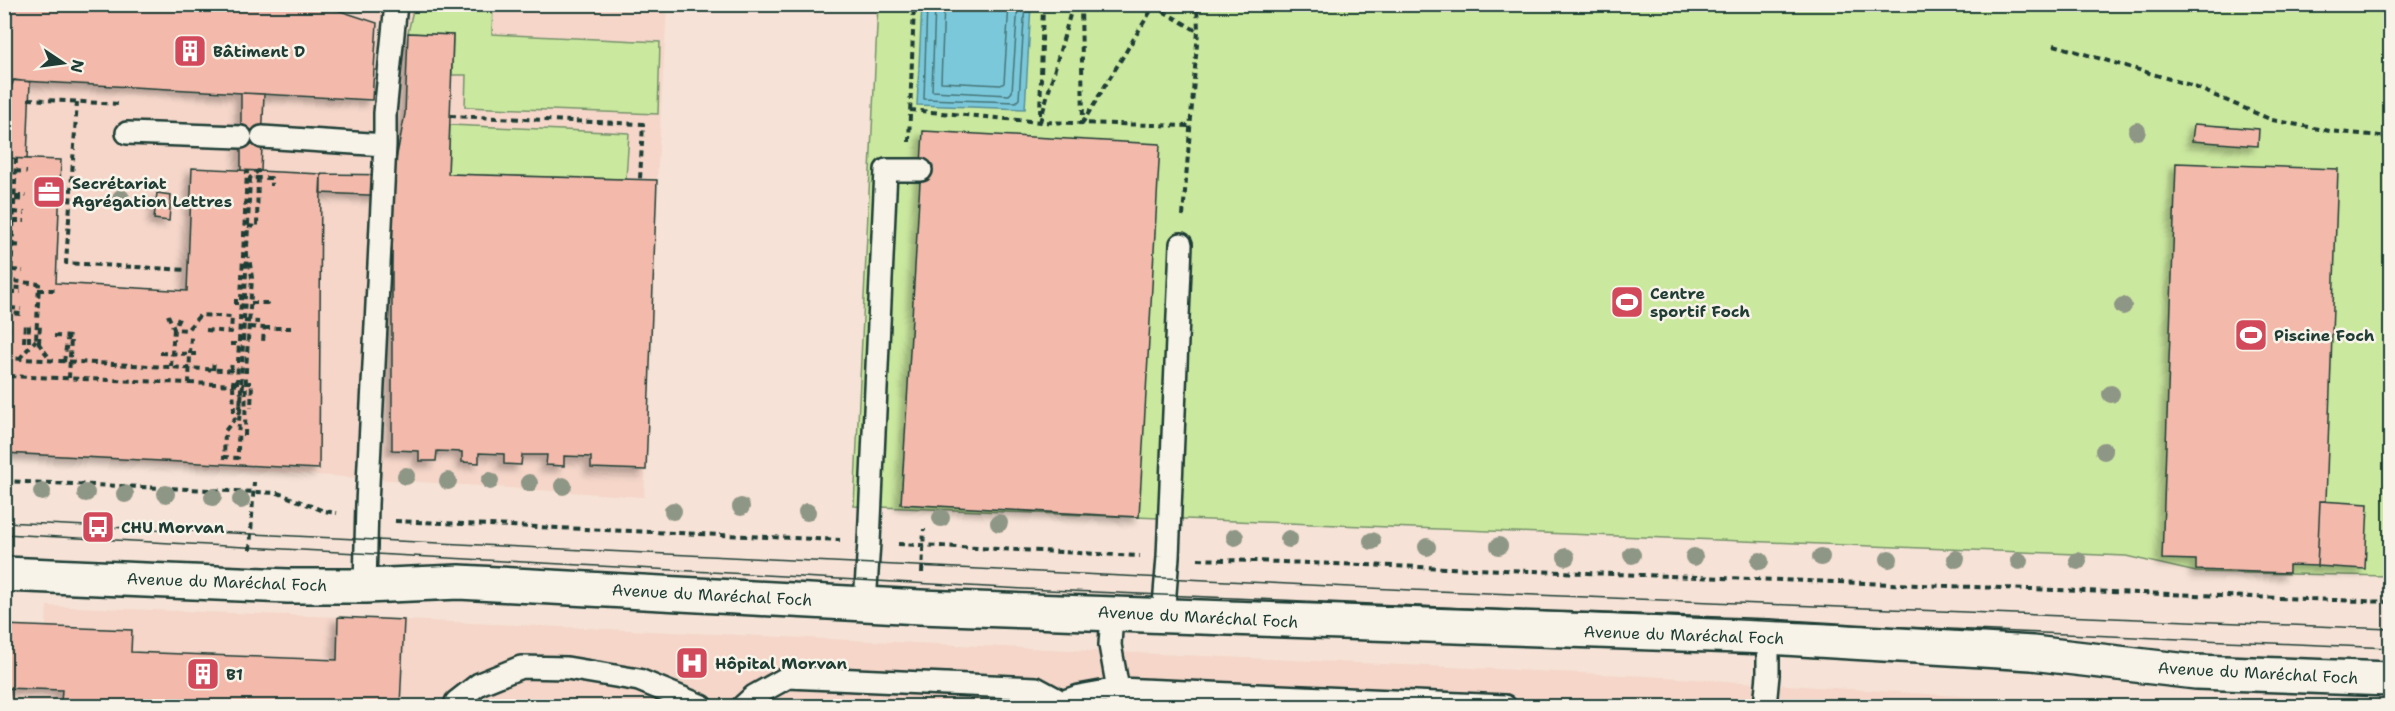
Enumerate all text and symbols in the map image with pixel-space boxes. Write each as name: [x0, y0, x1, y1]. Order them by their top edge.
north arrow: [33, 33, 93, 93]
building icon: Bâtiment D: [172, 33, 208, 69]
place label: Bâtiment D: [213, 41, 305, 62]
text: N: [65, 58, 89, 75]
place label: Secrétariat Agrégation Lettres: [72, 173, 232, 212]
office icon: Secrétariat Agrégation Lettres: [31, 174, 67, 210]
place label: Centre sportif Foch: [1650, 283, 1750, 322]
sports icon: Centre sportif Foch: [1609, 284, 1645, 320]
sports icon: Piscine Foch: [2233, 317, 2269, 353]
place label: Piscine Foch: [2274, 325, 2375, 346]
bus stop icon: CHU Morvan: [80, 509, 116, 545]
place label: CHU Morvan: [121, 517, 225, 538]
street label: Avenue du Maréchal Foch: [126, 568, 328, 596]
street label: Avenue du Maréchal Foch: [611, 579, 813, 611]
street label: Avenue du Maréchal Foch: [1097, 601, 1299, 633]
street label: Avenue du Maréchal Foch: [1583, 621, 1785, 649]
hospital icon: Hôpital Morvan: [674, 645, 710, 681]
place label: Hôpital Morvan: [715, 653, 848, 674]
building icon: B1: [185, 656, 221, 692]
street label: Avenue du Maréchal Foch: [2157, 657, 2359, 689]
place label: B1: [226, 664, 243, 685]

